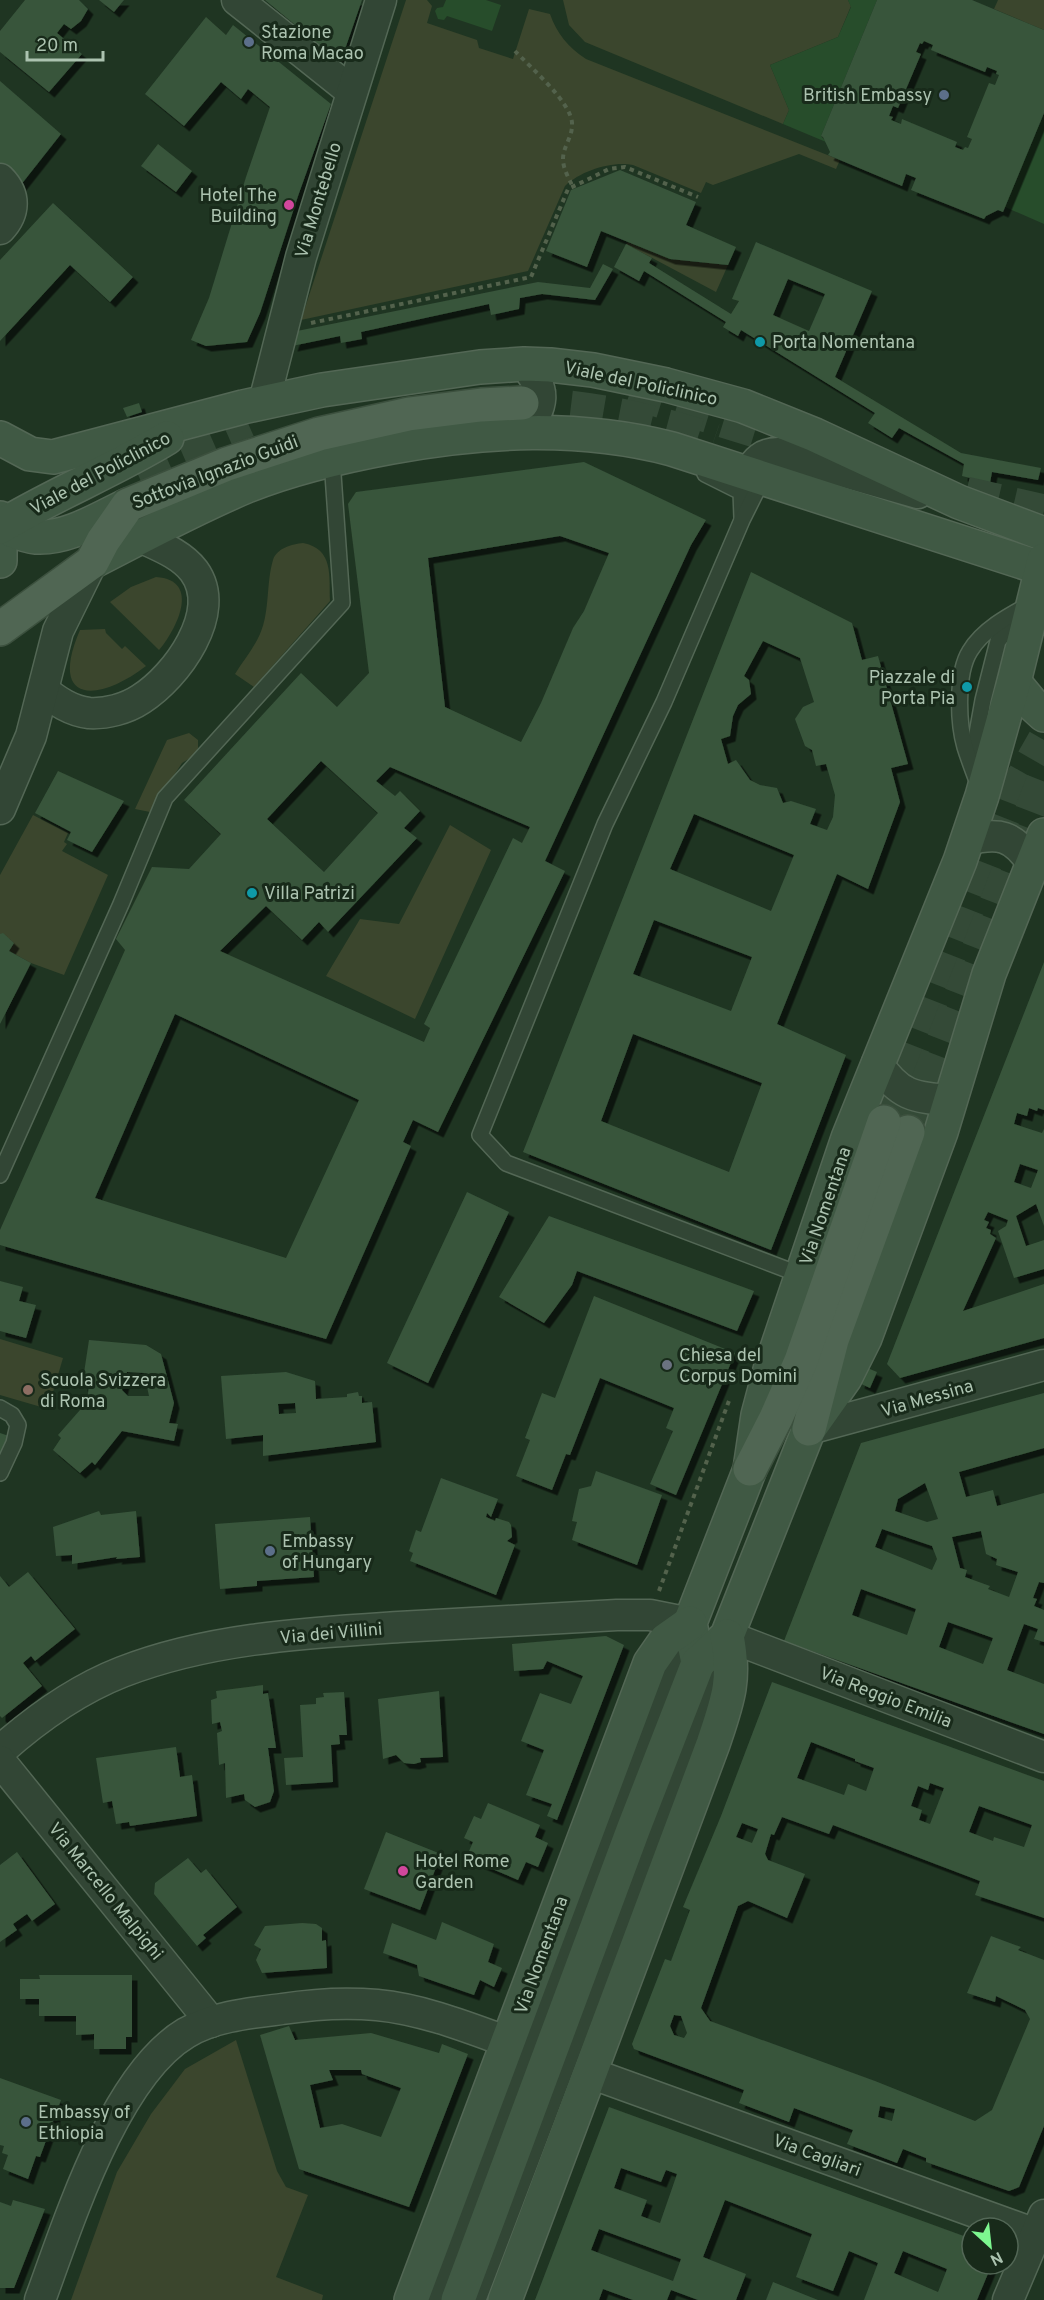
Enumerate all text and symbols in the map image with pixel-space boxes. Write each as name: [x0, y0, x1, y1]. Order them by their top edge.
place label: Stazione Roma Macao: [261, 22, 364, 66]
scale bar: [27, 24, 104, 62]
text: 20 m: [36, 35, 78, 58]
marker: Stazione Roma Macao: [242, 35, 256, 49]
place label: British Embassy: [803, 85, 932, 108]
marker: British Embassy: [937, 88, 951, 102]
street label: Via Montebello: [291, 140, 348, 261]
place label: Hotel The Building: [199, 185, 277, 229]
marker: Hotel The Building: [282, 198, 296, 212]
place label: Porta Nomentana: [772, 332, 915, 355]
marker: Porta Nomentana: [753, 335, 767, 349]
street label: Viale del Policlinico: [562, 357, 719, 412]
street label: Viale del Policlinico: [26, 428, 175, 521]
street label: Sottovia Ignazio Guidi: [129, 431, 302, 516]
place label: Piazzale di Porta Pia: [869, 667, 955, 711]
marker: Piazzale di Porta Pia: [960, 680, 974, 694]
place label: Villa Patrizi: [264, 883, 355, 906]
marker: Villa Patrizi: [245, 886, 259, 900]
street label: Via Nomentana: [795, 1144, 857, 1269]
place label: Chiesa del Corpus Domini: [679, 1345, 797, 1389]
marker: Chiesa del Corpus Domini: [660, 1358, 674, 1372]
place label: Scuola Svizzera di Roma: [40, 1370, 166, 1414]
street label: Via Messina: [879, 1375, 976, 1424]
marker: Scuola Svizzera di Roma: [21, 1383, 35, 1397]
place label: Embassy of Hungary: [282, 1531, 372, 1575]
marker: Embassy of Hungary: [263, 1544, 277, 1558]
street label: Via dei Villini: [279, 1619, 383, 1650]
street label: Via Reggio Emilia: [816, 1663, 955, 1734]
street label: Via Marcello Malpighi: [42, 1818, 167, 1965]
place label: Hotel Rome Garden: [415, 1851, 509, 1895]
marker: Hotel Rome Garden: [396, 1864, 410, 1878]
street label: Via Nomentana: [510, 1893, 574, 2018]
place label: Embassy of Ethiopia: [38, 2102, 130, 2146]
marker: Embassy of Ethiopia: [19, 2115, 33, 2129]
street label: Via Cagliari: [769, 2130, 864, 2183]
north arrow: [960, 2216, 1020, 2276]
text: N: [986, 2246, 1006, 2269]

